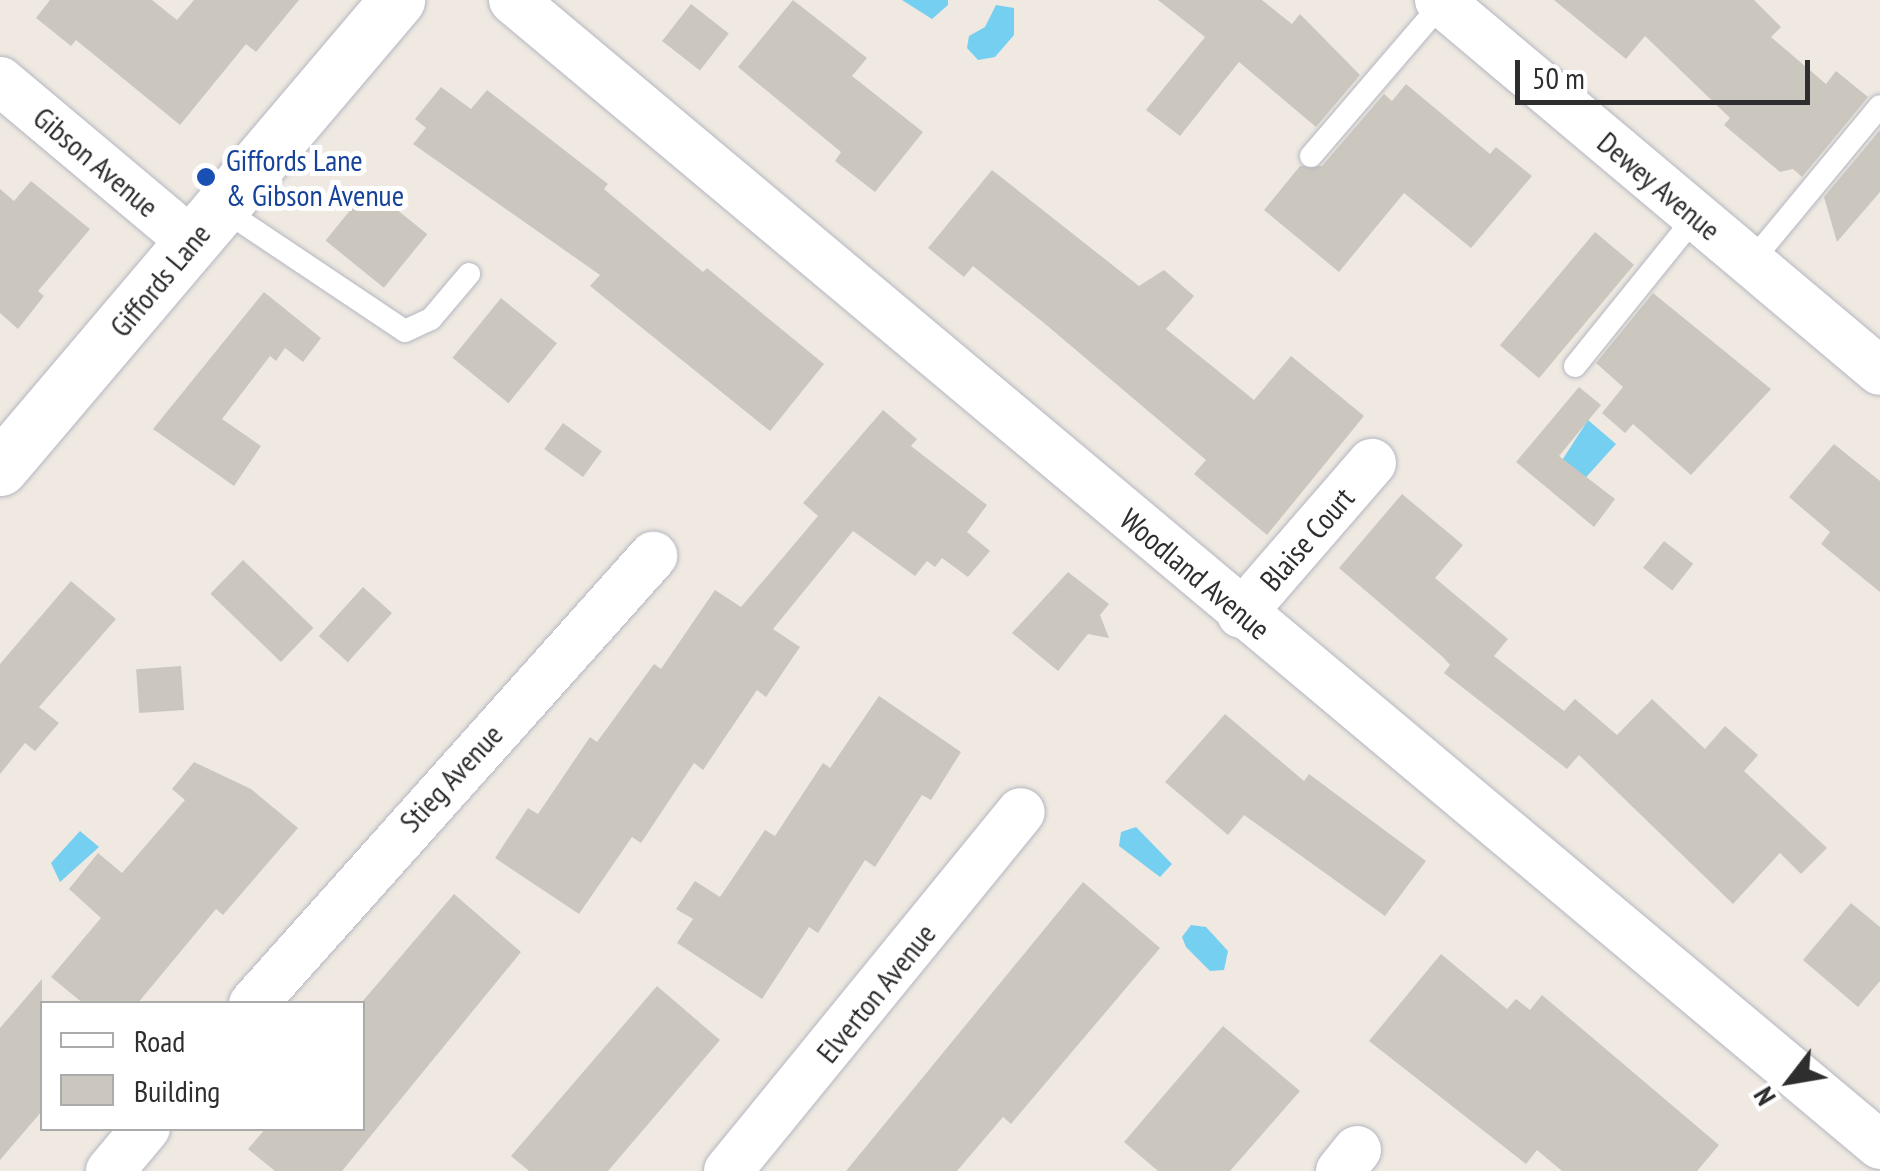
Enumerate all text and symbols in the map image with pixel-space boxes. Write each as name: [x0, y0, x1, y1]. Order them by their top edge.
scale bar: [1520, 40, 1815, 102]
text: 50 m: [1532, 58, 1585, 97]
street label: Gibson Avenue: [26, 99, 166, 225]
street label: Dewey Avenue: [1590, 124, 1728, 248]
place label: Giffords Lane & Gibson Avenue: [226, 142, 405, 212]
marker: Giffords Lane & Gibson Avenue: [195, 166, 217, 188]
street label: Giffords Lane: [102, 216, 218, 344]
street label: Blaise Court: [1253, 480, 1361, 598]
street label: Woodland Avenue: [1112, 501, 1278, 647]
street label: Stieg Avenue: [392, 716, 510, 840]
street label: Elverton Avenue: [809, 916, 943, 1070]
legend: [40, 1001, 365, 1131]
text: Road: [134, 1021, 185, 1060]
north arrow: [1740, 1031, 1840, 1131]
text: Building: [134, 1071, 220, 1110]
text: N: [1744, 1081, 1784, 1113]

